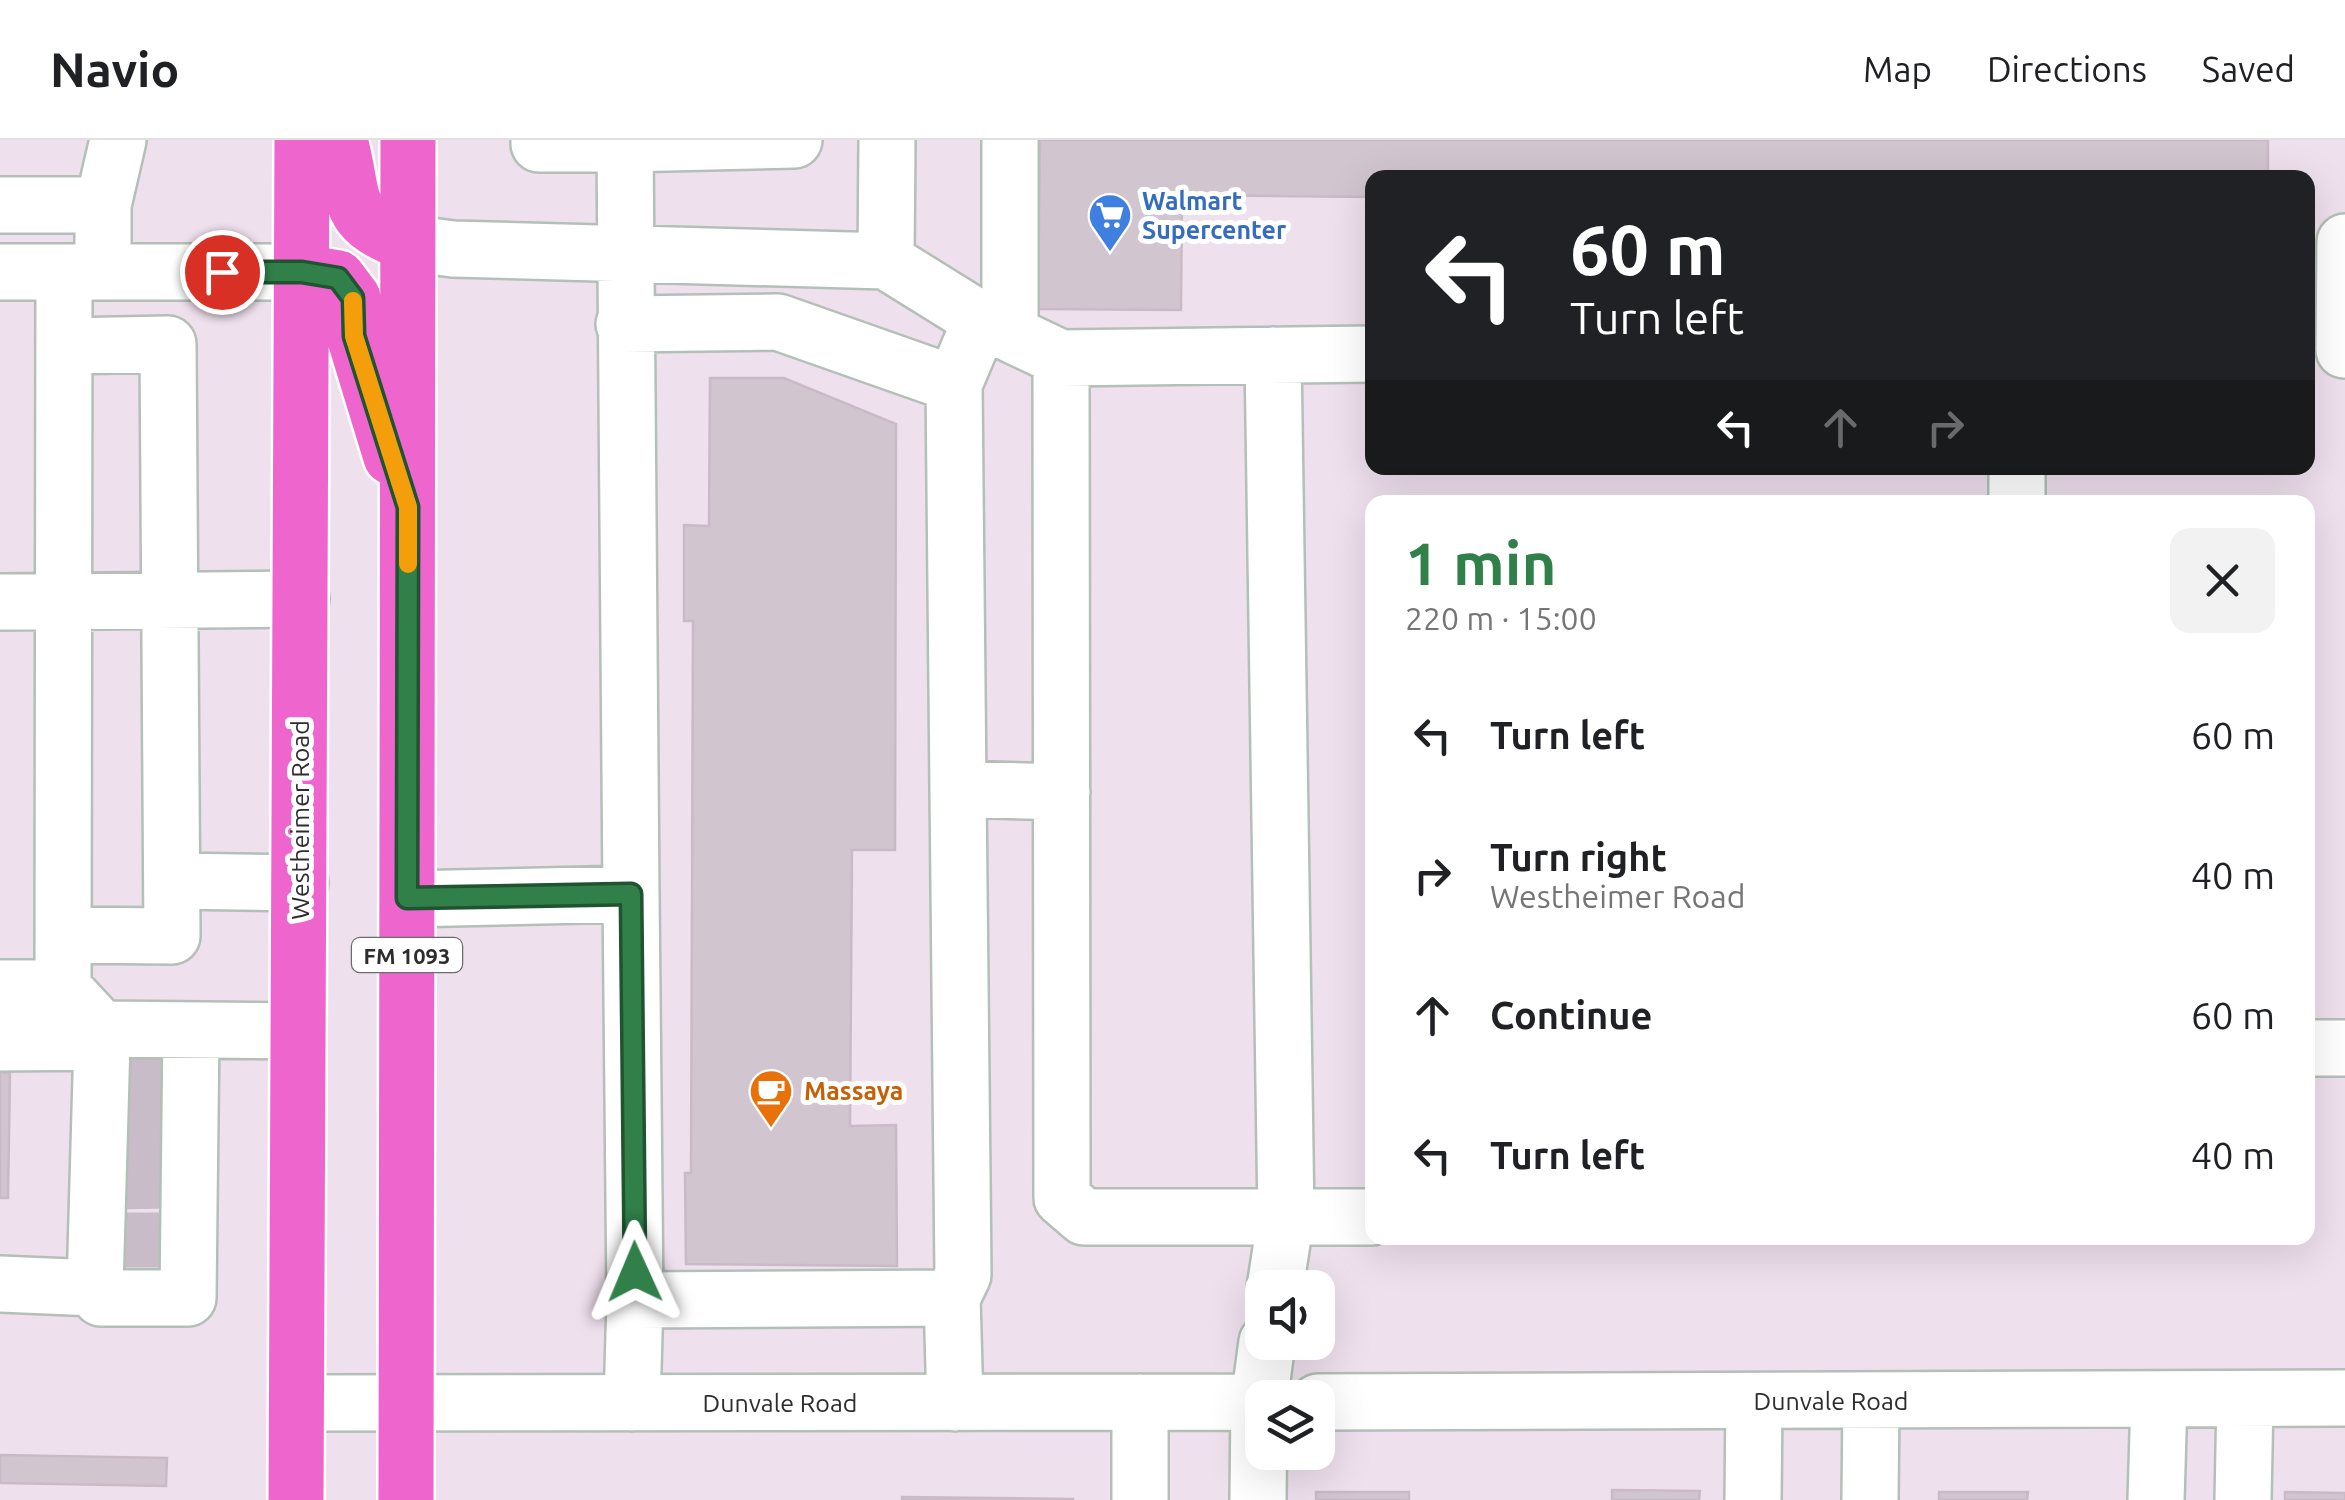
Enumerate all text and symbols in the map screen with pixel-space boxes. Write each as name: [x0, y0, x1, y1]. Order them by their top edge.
text: Navio: [50, 42, 179, 96]
text: Map: [1863, 49, 1932, 89]
text: Directions: [1987, 49, 2147, 89]
text: Saved: [2202, 49, 2295, 89]
place label: Walmart Supercenter: [1142, 187, 1287, 244]
supermarket icon: Walmart Supercenter: [1087, 192, 1133, 253]
icon: left: [1405, 210, 1535, 340]
text: 60 m: [1570, 210, 1726, 288]
pin: [180, 230, 265, 315]
icon: arrive: [195, 245, 250, 300]
text: Turn left: [1570, 292, 1744, 343]
icon: left: [1708, 400, 1763, 455]
icon: ahead: [1813, 400, 1868, 455]
icon: right: [1918, 400, 1973, 455]
button: close: [2170, 528, 2275, 633]
text: 1 min: [1405, 529, 1557, 596]
text: 220 m · 15:00: [1405, 600, 1597, 636]
icon: left: [1405, 708, 1460, 763]
text: Turn left: [1490, 714, 1645, 756]
text: 60 m: [2191, 714, 2275, 756]
street label: Westheimer Road: [286, 720, 314, 920]
text: Turn right: [1490, 836, 1667, 878]
icon: right: [1405, 848, 1460, 903]
text: 40 m: [2191, 854, 2275, 896]
text: Westheimer Road: [1490, 878, 1745, 914]
road number: FM 1093: [352, 938, 462, 972]
icon: ahead: [1405, 988, 1460, 1043]
text: Continue: [1490, 994, 1652, 1036]
text: 60 m: [2191, 994, 2275, 1036]
cafe icon: Massaya: [748, 1068, 794, 1129]
place label: Massaya: [804, 1077, 903, 1105]
icon: left: [1405, 1128, 1460, 1183]
text: Turn left: [1490, 1134, 1645, 1176]
text: 40 m: [2191, 1134, 2275, 1176]
position arrow: [583, 1220, 687, 1324]
map controls: [1245, 1270, 1335, 1470]
button: sound: [1245, 1270, 1335, 1360]
button: layers: [1245, 1380, 1335, 1470]
street label: Dunvale Road: [1754, 1387, 1908, 1415]
street label: Dunvale Road: [703, 1389, 857, 1417]

